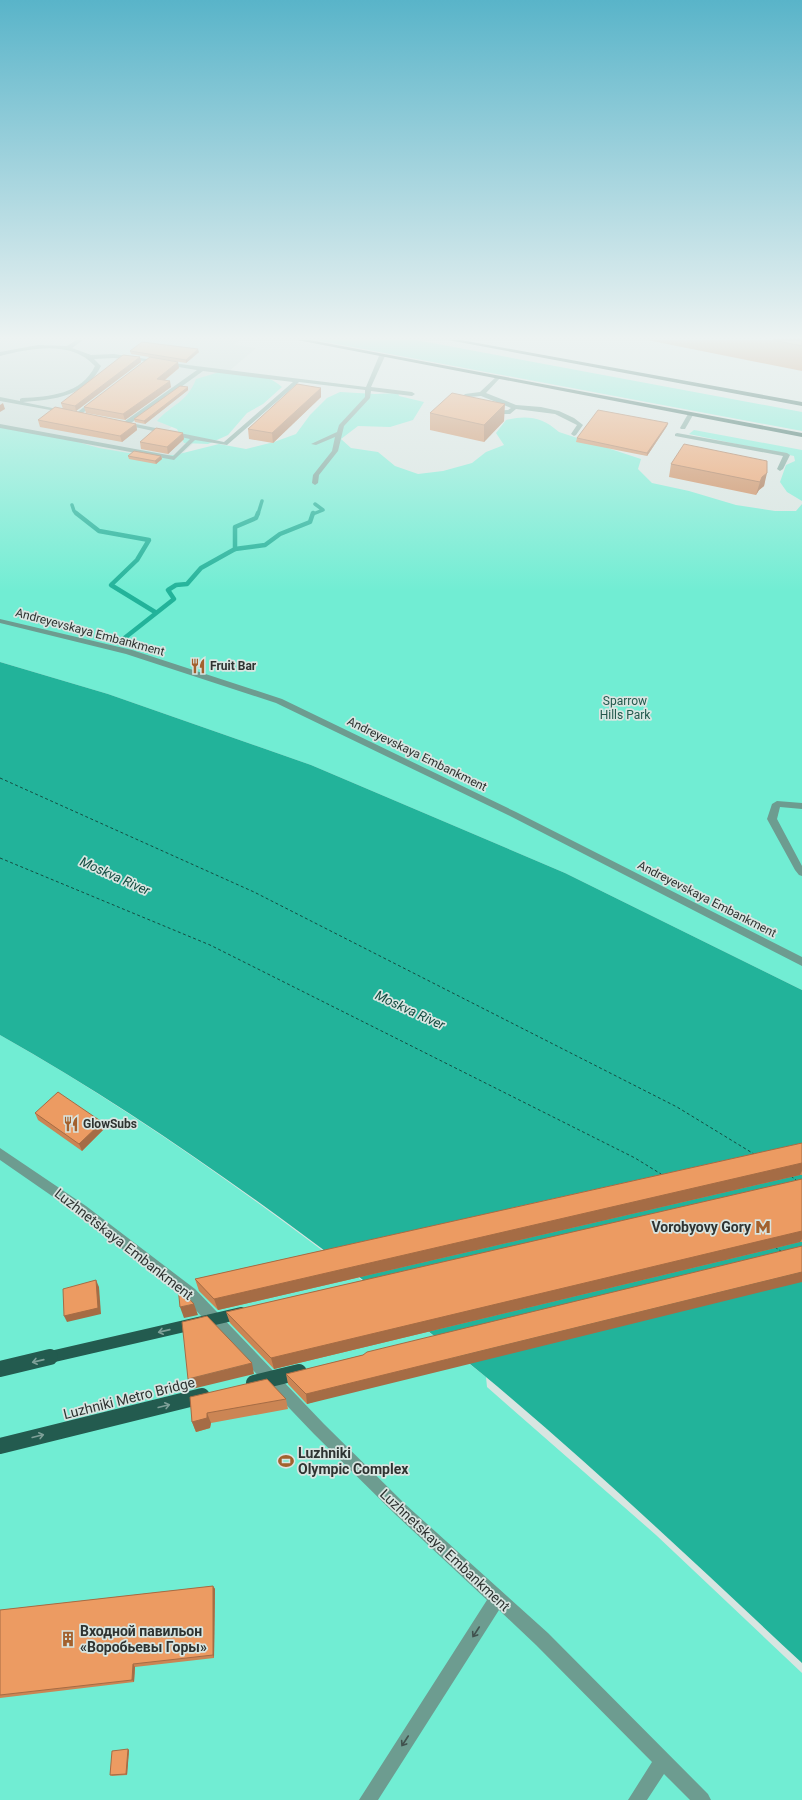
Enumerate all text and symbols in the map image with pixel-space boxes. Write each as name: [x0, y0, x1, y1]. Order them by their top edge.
street label: Andreyevskaya Embankment: [14, 605, 166, 659]
restaurant icon: Fruit Bar: [189, 657, 207, 675]
place label: Fruit Bar: [210, 659, 257, 673]
park label: Sparrow Hills Park: [600, 694, 651, 722]
street label: Andreyevskaya Embankment: [345, 714, 489, 794]
water label: Moskva River: [78, 854, 153, 898]
street label: Andreyevskaya Embankment: [635, 858, 779, 940]
water label: Moskva River: [373, 987, 448, 1033]
restaurant icon: GlowSubs: [62, 1115, 80, 1133]
place label: GlowSubs: [83, 1117, 137, 1131]
street label: Luzhnetskaya Embankment: [52, 1185, 197, 1303]
metro station icon: Vorobyovy Gory: [754, 1218, 772, 1236]
place label: Vorobyovy Gory: [652, 1219, 752, 1235]
one-way arrow: [158, 1328, 171, 1335]
one-way arrow: [32, 1357, 45, 1365]
street label: Luzhniki Metro Bridge: [62, 1374, 196, 1422]
one-way arrow: [157, 1401, 170, 1409]
one-way arrow: [31, 1432, 44, 1440]
place label: Luzhniki Olympic Complex: [298, 1445, 409, 1477]
sports icon: Luzhniki Olympic Complex: [277, 1452, 295, 1470]
street label: Luzhnetskaya Embankment: [377, 1486, 513, 1615]
place label: Входной павильон «Воробьевы Горы»: [80, 1623, 207, 1655]
one-way arrow: [471, 1626, 480, 1637]
building icon: Входной павильон «Воробьевы Горы»: [59, 1630, 77, 1648]
one-way arrow: [401, 1735, 409, 1746]

